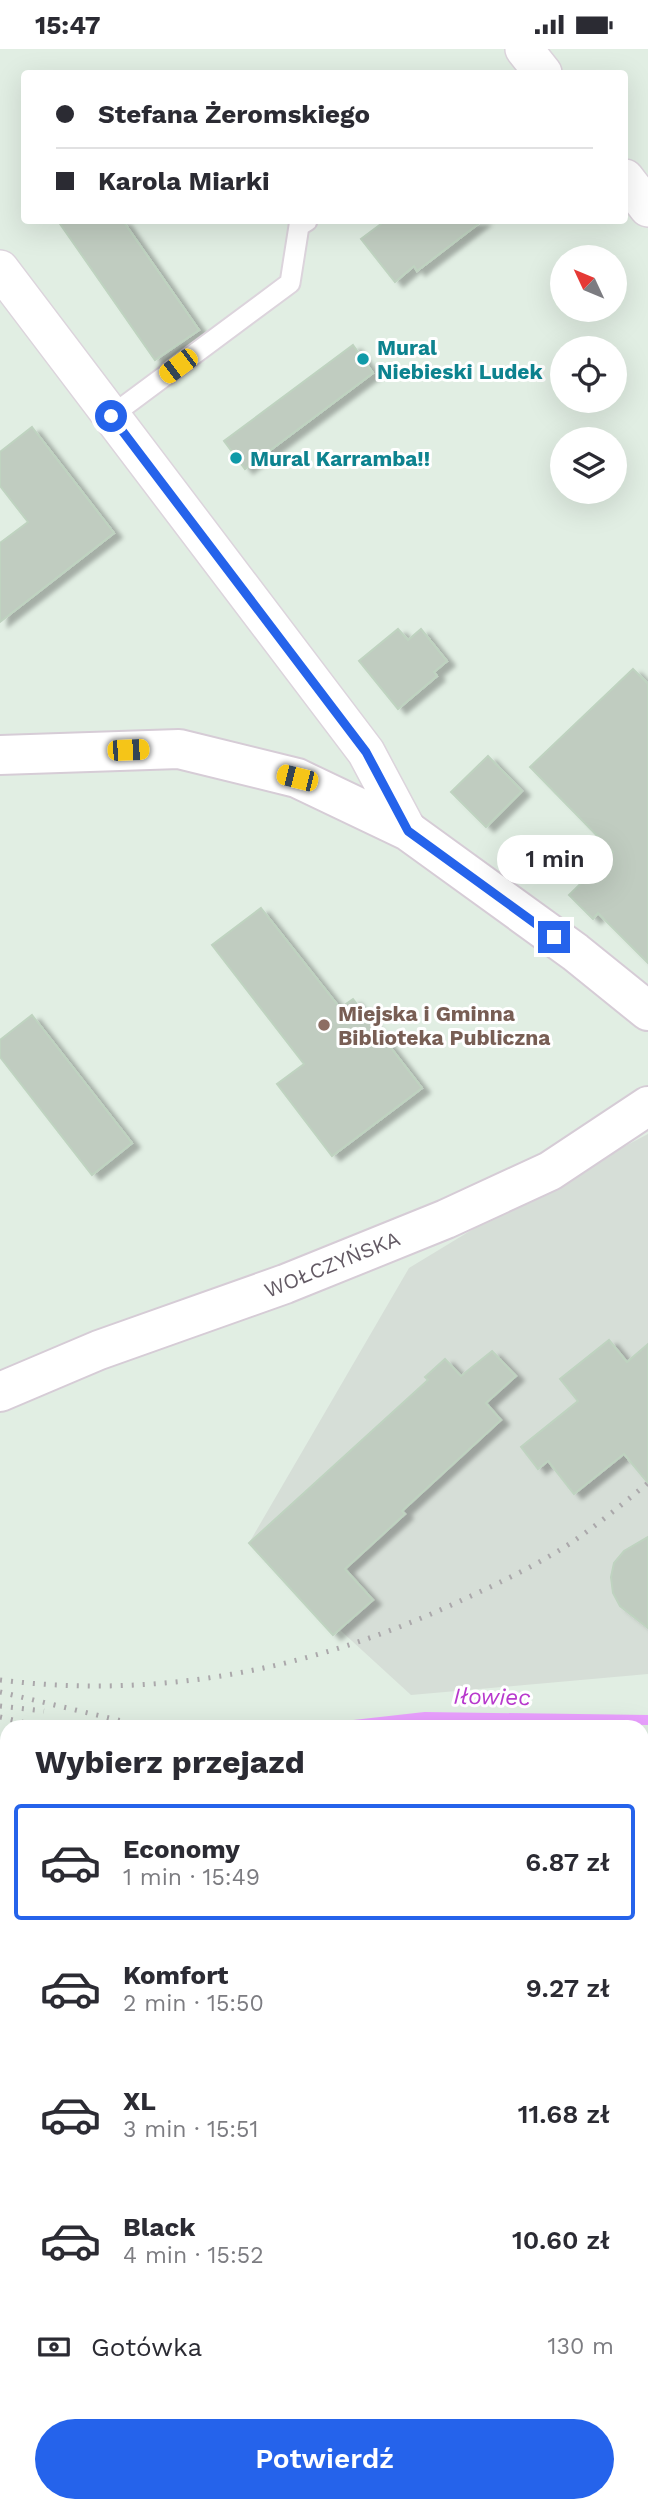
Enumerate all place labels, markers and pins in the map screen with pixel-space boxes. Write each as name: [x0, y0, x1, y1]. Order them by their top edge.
place label: Mural Niebieski Ludek: [377, 335, 544, 384]
marker: Mural Niebieski Ludek: [355, 351, 371, 367]
place label: Mural Karramba!!: [250, 446, 430, 471]
marker: Mural Karramba!!: [228, 450, 244, 466]
place label: Miejska i Gminna Biblioteka Publiczna: [338, 1001, 551, 1050]
marker: Miejska i Gminna Biblioteka Publiczna: [316, 1017, 332, 1033]

